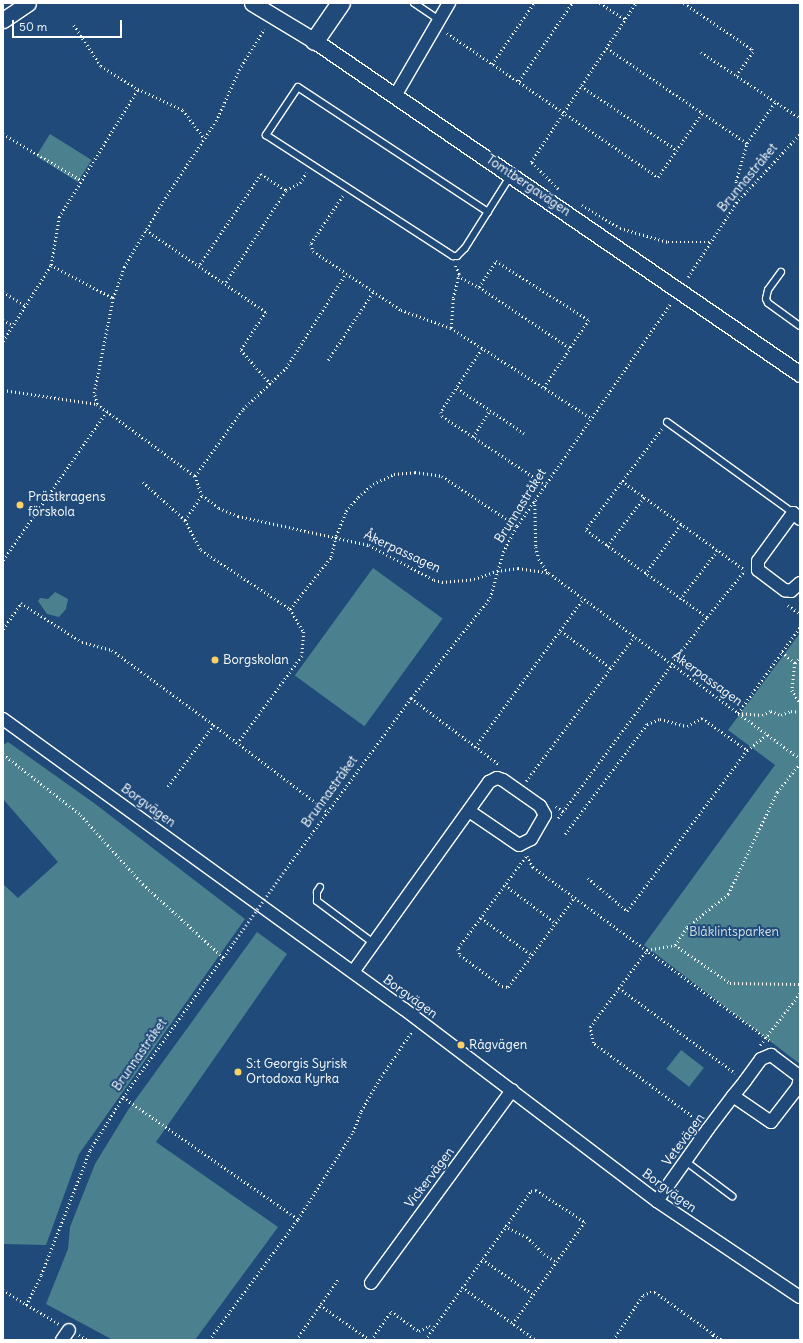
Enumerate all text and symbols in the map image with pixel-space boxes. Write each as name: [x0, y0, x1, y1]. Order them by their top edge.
scale bar: [14, 12, 124, 38]
text: 50 m: [19, 19, 47, 34]
street label: Brunnastråket: [715, 141, 781, 215]
street label: Tomtbergavägen: [483, 152, 573, 220]
street label: Brunnastråket: [492, 466, 550, 546]
place label: Prästkragens förskola: [28, 490, 106, 521]
marker: Prästkragens förskola: [15, 500, 25, 510]
street label: Åkerpassagen: [361, 527, 443, 577]
street label: Åkerpassagen: [669, 648, 745, 710]
place label: Borgskolan: [223, 652, 289, 668]
marker: Borgskolan: [210, 655, 220, 665]
street label: Brunnastråket: [299, 753, 361, 831]
street label: Borgvägen: [118, 781, 178, 831]
park label: Blåklintsparken: [689, 924, 779, 940]
street label: Borgvägen: [380, 972, 440, 1022]
street label: Brunnastråket: [109, 1016, 171, 1094]
place label: Rågvägen: [469, 1037, 527, 1053]
marker: Rågvägen: [456, 1040, 466, 1050]
place label: S:t Georgis Syrisk Ortodoxa Kyrka: [246, 1057, 347, 1088]
marker: S:t Georgis Syrisk Ortodoxa Kyrka: [233, 1067, 243, 1077]
street label: Vetevägen: [660, 1111, 708, 1169]
street label: Vickervägen: [402, 1145, 458, 1211]
street label: Borgvägen: [639, 1166, 699, 1216]

